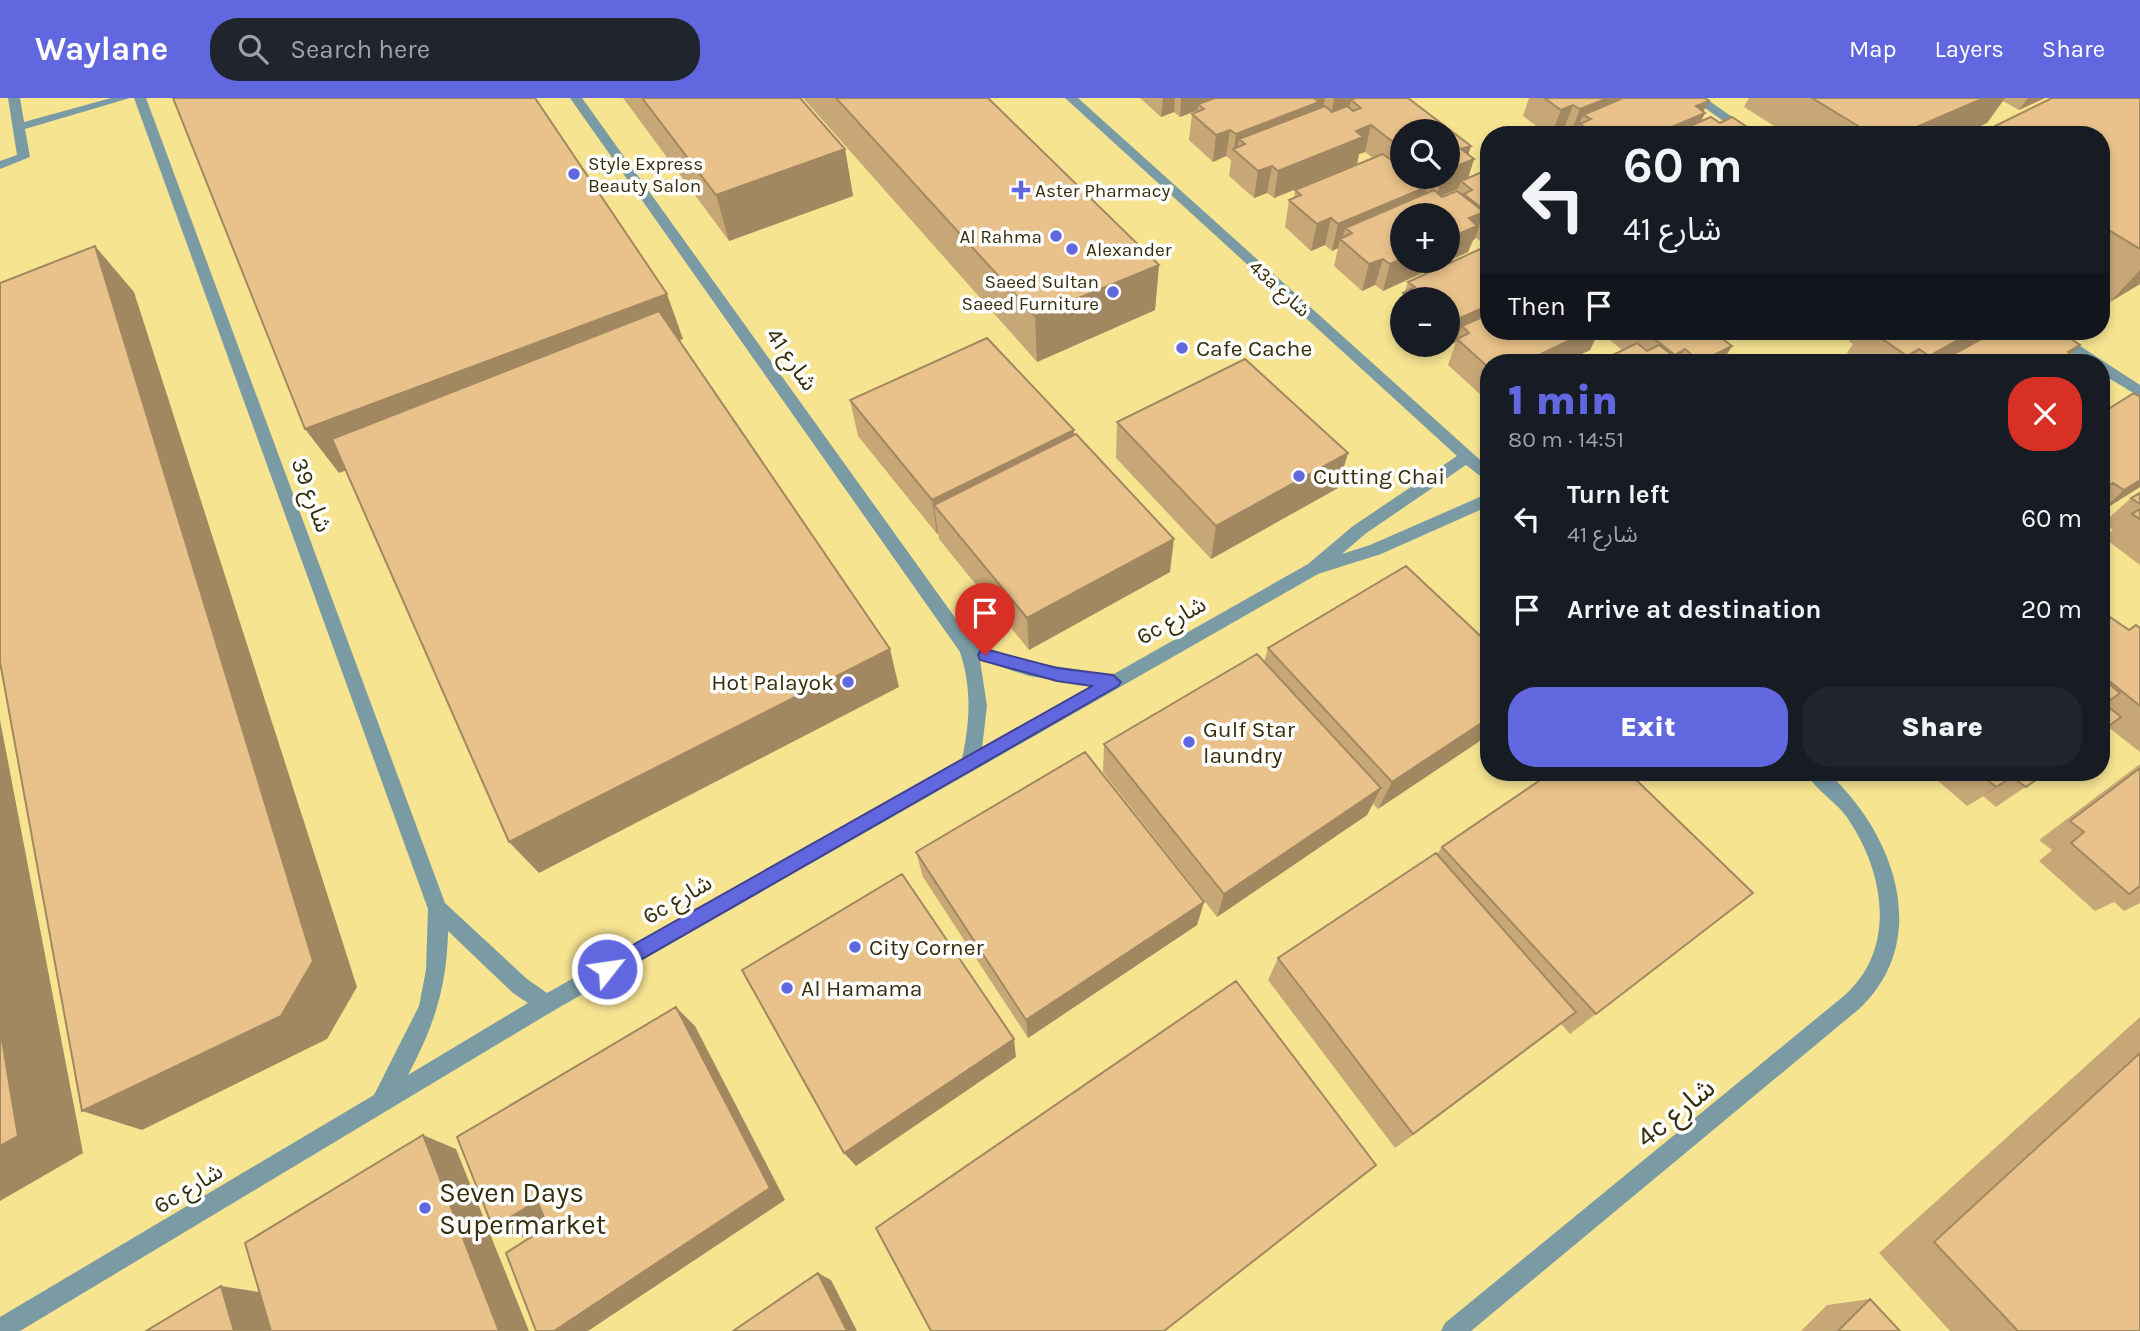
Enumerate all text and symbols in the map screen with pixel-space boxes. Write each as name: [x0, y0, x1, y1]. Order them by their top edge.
search box: [210, 18, 700, 81]
text: Waylane: [35, 30, 168, 68]
icon: search: [234, 30, 272, 68]
text: Search here: [290, 34, 430, 65]
text: Map: [1849, 35, 1897, 63]
text: Layers: [1935, 35, 2004, 63]
text: Share: [2042, 35, 2105, 63]
map controls: [1390, 119, 1460, 357]
button: search: [1390, 119, 1460, 189]
text: 60 m: [1623, 137, 1743, 194]
place label: Style Express Beauty Salon: [588, 153, 703, 197]
icon: left: [1508, 154, 1599, 245]
marker: Style Express Beauty Salon: [566, 166, 582, 182]
place label: Aster Pharmacy: [1035, 180, 1171, 202]
marker: Aster Pharmacy: [1013, 182, 1029, 198]
button: +: [1390, 203, 1460, 273]
text: شارع 41: [1623, 211, 1721, 248]
place label: Al Rahma: [959, 226, 1042, 248]
marker: Al Rahma: [1048, 228, 1064, 244]
place label: Alexander: [1086, 239, 1172, 261]
marker: Alexander: [1064, 241, 1080, 257]
street label: 43a شارع: [1243, 256, 1314, 323]
place label: Saeed Sultan Saeed Furniture: [961, 271, 1099, 315]
marker: Saeed Sultan Saeed Furniture: [1105, 284, 1121, 300]
button: −: [1390, 287, 1460, 357]
icon: arrive: [1580, 287, 1618, 325]
text: Then: [1508, 291, 1566, 322]
street label: شارع 41: [758, 323, 823, 398]
place label: Cafe Cache: [1196, 335, 1312, 362]
marker: Cafe Cache: [1174, 340, 1190, 356]
text: 1 min: [1508, 375, 1618, 425]
button: close: [2008, 377, 2082, 451]
text: 80 m · 14:51: [1508, 426, 1624, 453]
street label: شارع 39: [283, 454, 337, 537]
place label: Cutting Chai: [1313, 463, 1445, 490]
marker: Cutting Chai: [1291, 468, 1307, 484]
text: Turn left: [1567, 479, 1669, 510]
icon: left: [1508, 500, 1546, 538]
text: 60 m: [2021, 503, 2082, 534]
text: شارع 41: [1567, 521, 1638, 548]
pin: [955, 583, 1015, 655]
street label: 6c شارع: [1132, 590, 1212, 653]
icon: arrive: [1508, 591, 1546, 629]
icon: arrive: [966, 594, 1004, 632]
text: Arrive at destination: [1567, 594, 1821, 625]
text: 20 m: [2021, 594, 2082, 625]
place label: Hot Palayok: [711, 669, 834, 696]
marker: Hot Palayok: [840, 674, 856, 690]
button: Exit: [1508, 687, 1788, 767]
button: Share: [1802, 687, 2082, 767]
place label: Gulf Star laundry: [1203, 716, 1296, 769]
marker: Gulf Star laundry: [1181, 734, 1197, 750]
street label: 6c شارع: [638, 869, 718, 933]
position arrow: [570, 932, 644, 1006]
place label: City Corner: [869, 934, 984, 961]
marker: City Corner: [847, 939, 863, 955]
place label: Al Hamama: [801, 975, 923, 1002]
marker: Al Hamama: [779, 980, 795, 996]
street label: 4c شارع: [1629, 1071, 1724, 1157]
street label: 6c شارع: [149, 1157, 229, 1222]
place label: Seven Days Supermarket: [439, 1176, 606, 1241]
marker: Seven Days Supermarket: [417, 1200, 433, 1216]

